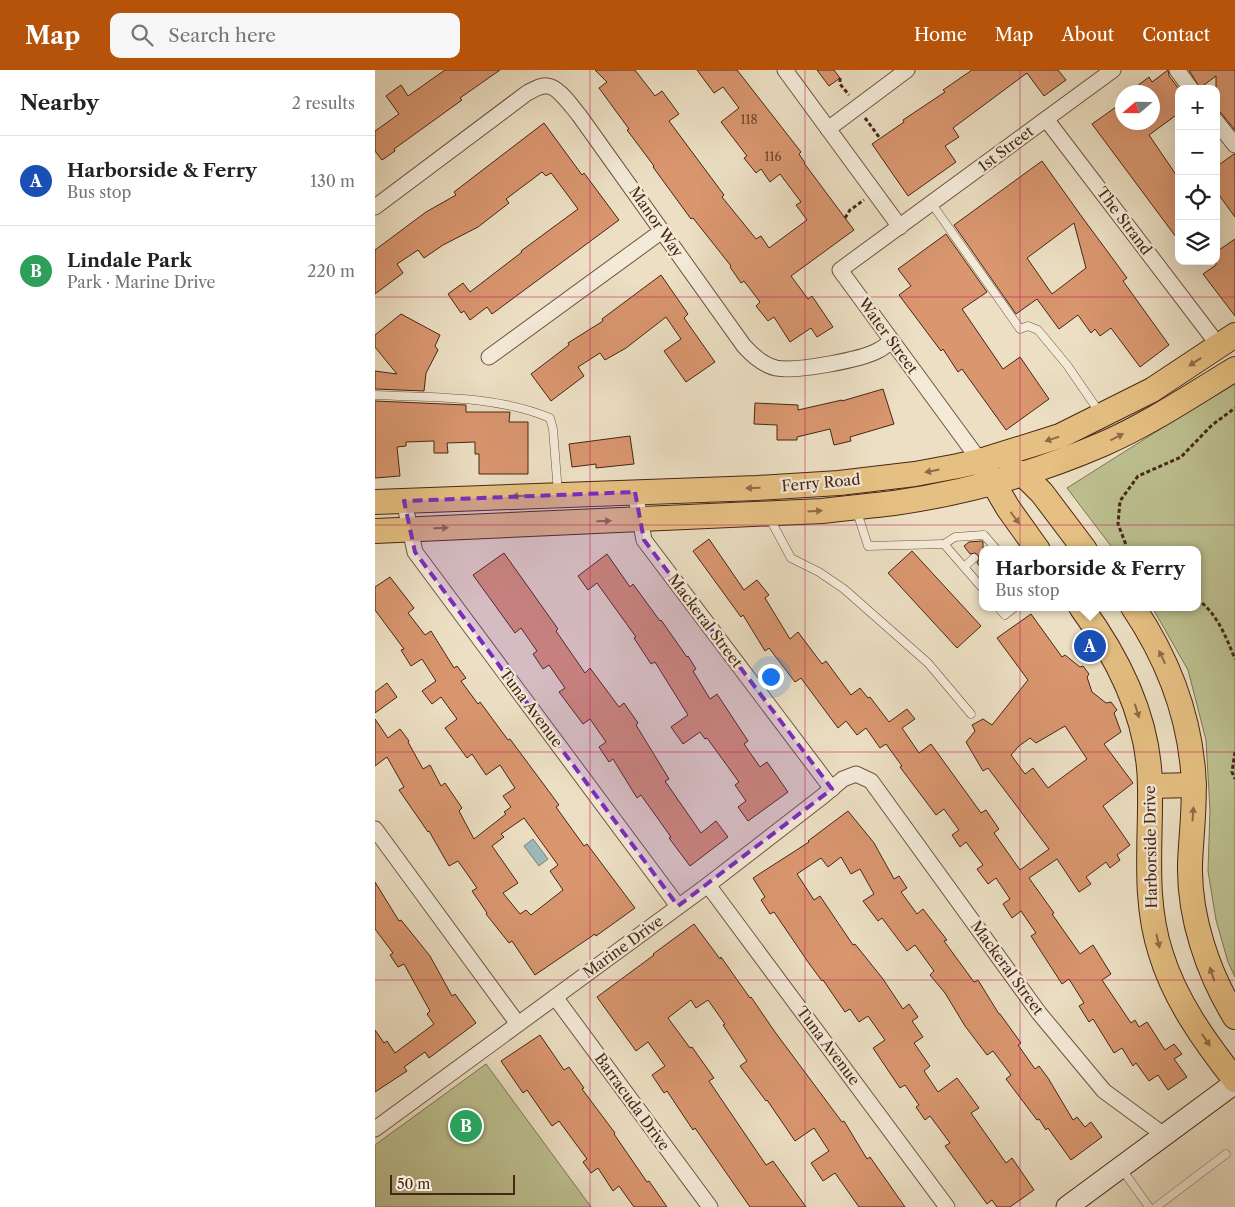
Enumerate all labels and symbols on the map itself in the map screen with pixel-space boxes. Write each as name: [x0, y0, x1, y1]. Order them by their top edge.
north arrow: [1115, 85, 1160, 130]
house number: 118: [740, 112, 758, 127]
street label: 1st Street: [974, 121, 1038, 176]
house number: 116: [764, 149, 782, 164]
street label: Manor Way: [625, 183, 688, 261]
street label: The Strand: [1093, 183, 1156, 258]
street label: Water Street: [854, 293, 923, 378]
one-way arrow: [1188, 358, 1201, 367]
one-way arrow: [1110, 433, 1125, 441]
one-way arrow: [1044, 436, 1059, 443]
one-way arrow: [924, 467, 940, 475]
street label: Ferry Road: [781, 470, 861, 495]
one-way arrow: [745, 484, 761, 492]
one-way arrow: [510, 493, 526, 501]
one-way arrow: [807, 506, 823, 514]
one-way arrow: [1010, 511, 1020, 525]
one-way arrow: [596, 517, 612, 525]
one-way arrow: [433, 524, 449, 532]
street label: Mackeral Street: [664, 570, 747, 672]
pin: A: [1074, 627, 1106, 665]
one-way arrow: [1157, 649, 1166, 664]
your location: [758, 664, 784, 690]
street label: Tuna Avenue: [496, 665, 567, 751]
one-way arrow: [1133, 704, 1141, 719]
street label: Harborside Drive: [1140, 785, 1161, 909]
one-way arrow: [1190, 806, 1198, 822]
street label: Marine Drive: [579, 911, 667, 982]
street label: Mackeral Street: [967, 917, 1049, 1019]
one-way arrow: [1154, 934, 1162, 949]
one-way arrow: [1208, 966, 1216, 981]
street label: Tuna Avenue: [793, 1003, 864, 1089]
one-way arrow: [1201, 1034, 1210, 1047]
street label: Barracuda Drive: [591, 1049, 674, 1154]
pin: B: [450, 1107, 482, 1145]
scale bar: [390, 1172, 515, 1195]

